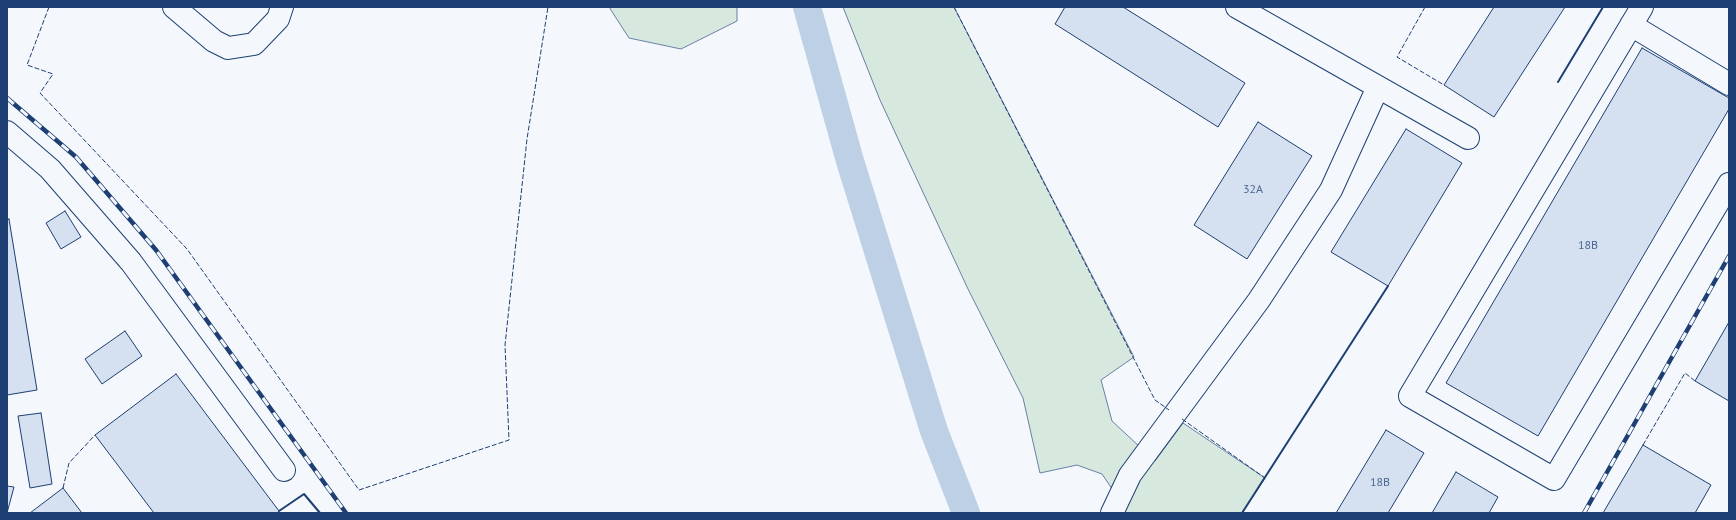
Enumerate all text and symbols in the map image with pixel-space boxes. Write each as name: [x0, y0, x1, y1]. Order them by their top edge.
house number: 32А: [1243, 183, 1263, 197]
house number: 18В: [1578, 239, 1598, 253]
house number: 18В: [1370, 476, 1390, 490]

